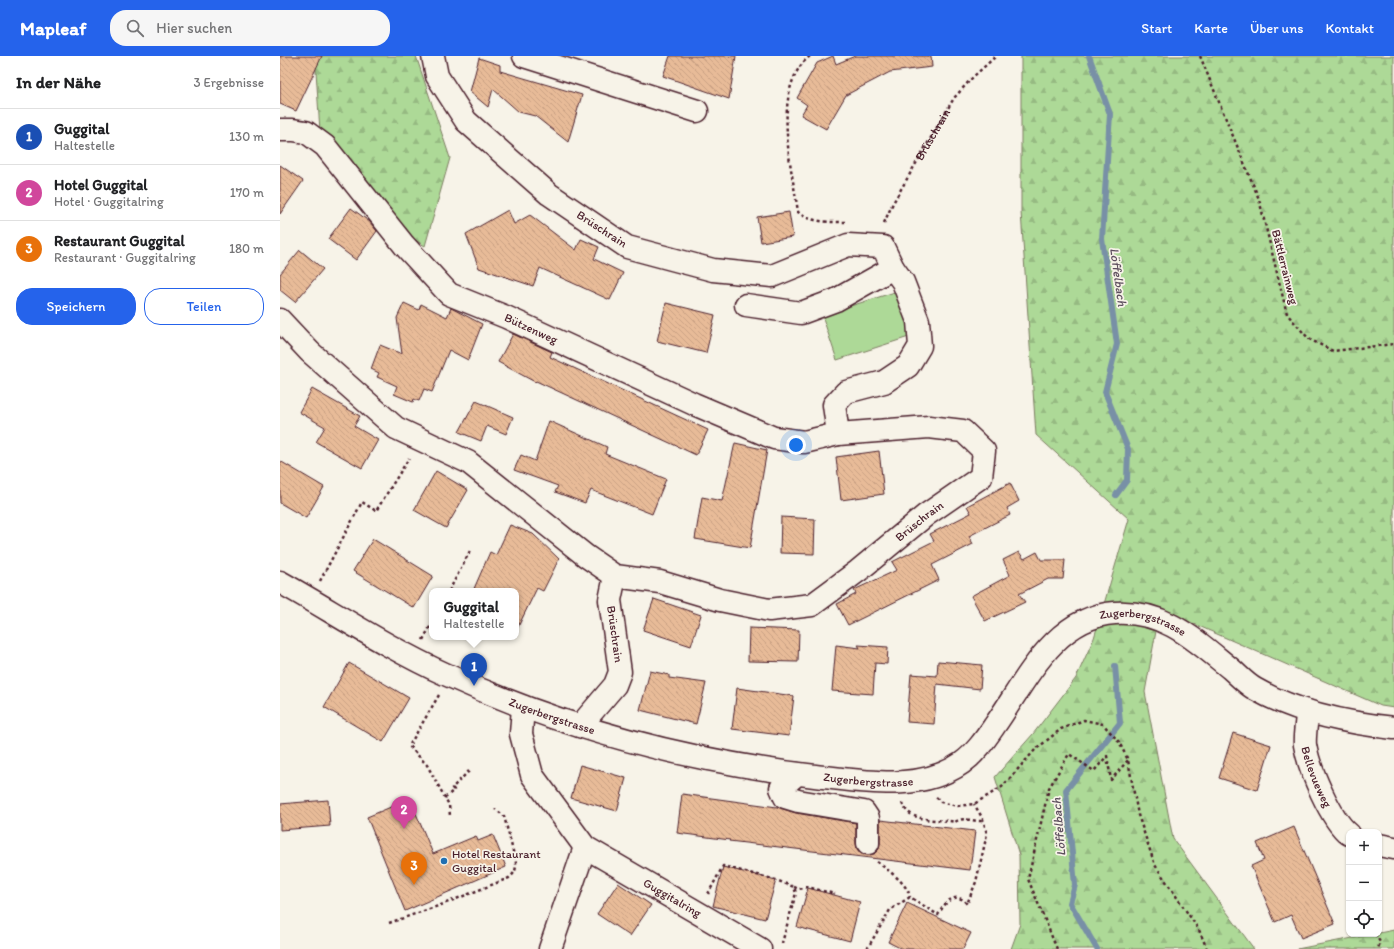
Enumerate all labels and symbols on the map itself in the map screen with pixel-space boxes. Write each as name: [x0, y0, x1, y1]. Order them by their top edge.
street label: Brüschrain: [912, 106, 953, 163]
street label: Brüschrain: [574, 208, 630, 251]
street label: Bättlerrainweg: [1269, 228, 1301, 307]
water label: Löffelbach: [1107, 247, 1130, 308]
street label: Bützenweg: [502, 310, 561, 347]
your location: [786, 435, 806, 455]
street label: Brüschrain: [892, 498, 946, 544]
street label: Brüschrain: [604, 605, 626, 664]
street label: Zugerbergstrasse: [1098, 606, 1189, 639]
pin: 1: [461, 653, 487, 686]
street label: Zugerbergstrasse: [507, 695, 597, 737]
street label: Bellevueweg: [1298, 745, 1335, 810]
street label: Zugerbergstrasse: [823, 770, 914, 790]
pin: 2: [391, 796, 417, 829]
water label: Löffelbach: [1048, 796, 1069, 857]
place label: Hotel Restaurant Guggital: [452, 847, 541, 875]
pin: 3: [401, 852, 427, 885]
marker: Hotel Restaurant Guggital: [439, 856, 449, 866]
street label: Guggitalring: [641, 875, 705, 921]

